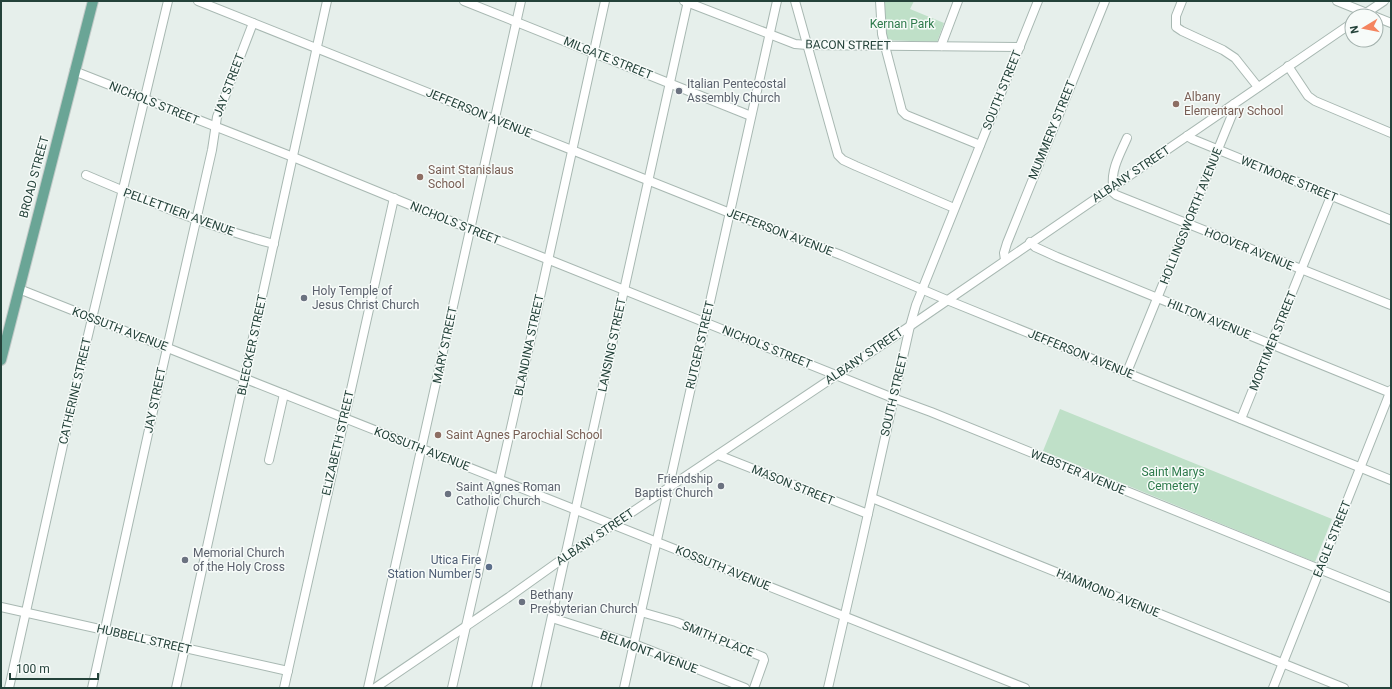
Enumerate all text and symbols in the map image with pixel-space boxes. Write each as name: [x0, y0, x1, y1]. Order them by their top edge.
north arrow: [1344, 8, 1384, 48]
park label: Kernan Park: [870, 17, 935, 31]
text: N: [1348, 24, 1362, 35]
street label: MILGATE STREET: [562, 34, 654, 82]
street label: BACON STREET: [805, 37, 891, 53]
street label: SOUTH STREET: [980, 48, 1024, 132]
street label: JAY STREET: [211, 51, 247, 119]
place label: Italian Pentecostal Assembly Church: [687, 77, 786, 105]
street label: MUMMERY STREET: [1026, 78, 1078, 182]
street label: NICHOLS STREET: [107, 79, 201, 127]
street label: JEFFERSON AVENUE: [424, 85, 534, 141]
marker: Italian Pentecostal Assembly Church: [674, 86, 684, 96]
place label: Albany Elementary School: [1184, 90, 1284, 118]
marker: Albany Elementary School: [1171, 99, 1181, 109]
street label: BROAD STREET: [16, 134, 52, 220]
street label: ALBANY STREET: [1089, 143, 1173, 205]
street label: HOLLINGSWORTH AVENUE: [1157, 145, 1225, 286]
street label: WETMORE STREET: [1239, 153, 1339, 205]
place label: Saint Stanislaus School: [428, 163, 514, 191]
marker: Saint Stanislaus School: [415, 172, 425, 182]
street label: PELLETTIERI AVENUE: [121, 185, 237, 239]
street label: NICHOLS STREET: [408, 199, 502, 247]
street label: JEFFERSON AVENUE: [725, 205, 835, 259]
street label: HOOVER AVENUE: [1202, 225, 1296, 273]
place label: Holy Temple of Jesus Christ Church: [312, 284, 419, 312]
street label: MORTIMER STREET: [1247, 289, 1299, 393]
street label: BLEECKER STREET: [234, 293, 270, 397]
marker: Holy Temple of Jesus Christ Church: [299, 293, 309, 303]
street label: BLANDINA STREET: [511, 293, 547, 397]
street label: HILTON AVENUE: [1165, 296, 1253, 342]
street label: LANSING STREET: [595, 297, 629, 393]
street label: RUTGER STREET: [683, 300, 717, 390]
street label: KOSSUTH AVENUE: [70, 304, 170, 354]
street label: MARY STREET: [430, 305, 460, 385]
street label: NICHOLS STREET: [720, 323, 814, 371]
street label: ALBANY STREET: [822, 325, 906, 387]
street label: JEFFERSON AVENUE: [1026, 326, 1136, 382]
street label: CATHERINE STREET: [56, 336, 94, 446]
street label: SOUTH STREET: [878, 352, 910, 438]
street label: JAY STREET: [141, 366, 169, 434]
street label: ELIZABETH STREET: [319, 389, 357, 497]
street label: KOSSUTH AVENUE: [372, 424, 472, 474]
place label: Saint Agnes Parochial School: [446, 428, 603, 442]
marker: Saint Agnes Parochial School: [433, 430, 443, 440]
street label: WEBSTER AVENUE: [1028, 447, 1128, 498]
street label: MASON STREET: [750, 462, 836, 508]
park label: Saint Marys Cemetery: [1141, 465, 1205, 493]
place label: Friendship Baptist Church: [634, 472, 713, 500]
place label: Saint Agnes Roman Catholic Church: [456, 480, 561, 508]
marker: Friendship Baptist Church: [716, 481, 726, 491]
marker: Saint Agnes Roman Catholic Church: [443, 489, 453, 499]
street label: EAGLE STREET: [1310, 499, 1354, 579]
street label: ALBANY STREET: [553, 506, 637, 568]
street label: KOSSUTH AVENUE: [673, 543, 773, 594]
place label: Memorial Church of the Holy Cross: [193, 546, 285, 574]
place label: Utica Fire Station Number 5: [388, 553, 481, 581]
marker: Memorial Church of the Holy Cross: [180, 555, 190, 565]
marker: Utica Fire Station Number 5: [484, 562, 494, 572]
street label: HAMMOND AVENUE: [1054, 566, 1162, 620]
place label: Bethany Presbyterian Church: [530, 588, 638, 616]
marker: Bethany Presbyterian Church: [517, 597, 527, 607]
street label: SMITH PLACE: [680, 618, 756, 660]
street label: HUBBELL STREET: [95, 621, 193, 657]
street label: BELMONT AVENUE: [598, 628, 700, 676]
scale bar: [10, 655, 98, 681]
text: 100 m: [16, 662, 50, 676]

